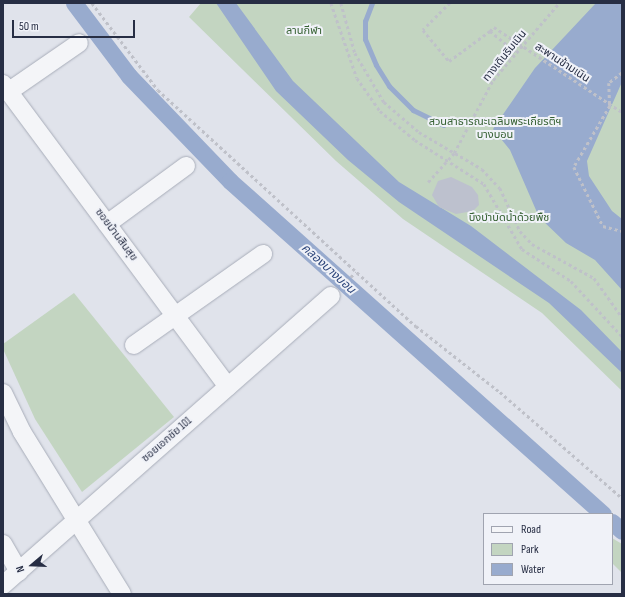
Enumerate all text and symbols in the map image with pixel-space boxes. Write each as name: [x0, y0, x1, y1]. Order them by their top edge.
scale bar: [14, 12, 137, 38]
text: 50 m: [19, 19, 39, 34]
park label: ลานกีฬา: [286, 24, 322, 38]
street label: ทางเดินริมเนิน: [480, 28, 530, 84]
street label: สะพานข้ามเนิน: [532, 40, 592, 86]
park label: สวนสาธารณะเฉลิมพระเกียรติฯ บางบอน: [429, 116, 561, 142]
street label: ซอยบ้านสินสุข: [92, 206, 140, 264]
park label: บึงบำบัดน้ำด้วยพืช: [469, 211, 549, 225]
water label: คลองบางบอน: [298, 241, 358, 297]
street label: ซอยเอกชัย 101: [139, 415, 195, 465]
legend: [483, 513, 613, 585]
text: Road: [521, 522, 541, 537]
text: Park: [521, 542, 539, 557]
north arrow: [12, 545, 52, 585]
text: Water: [521, 562, 545, 577]
text: N: [13, 564, 27, 574]

